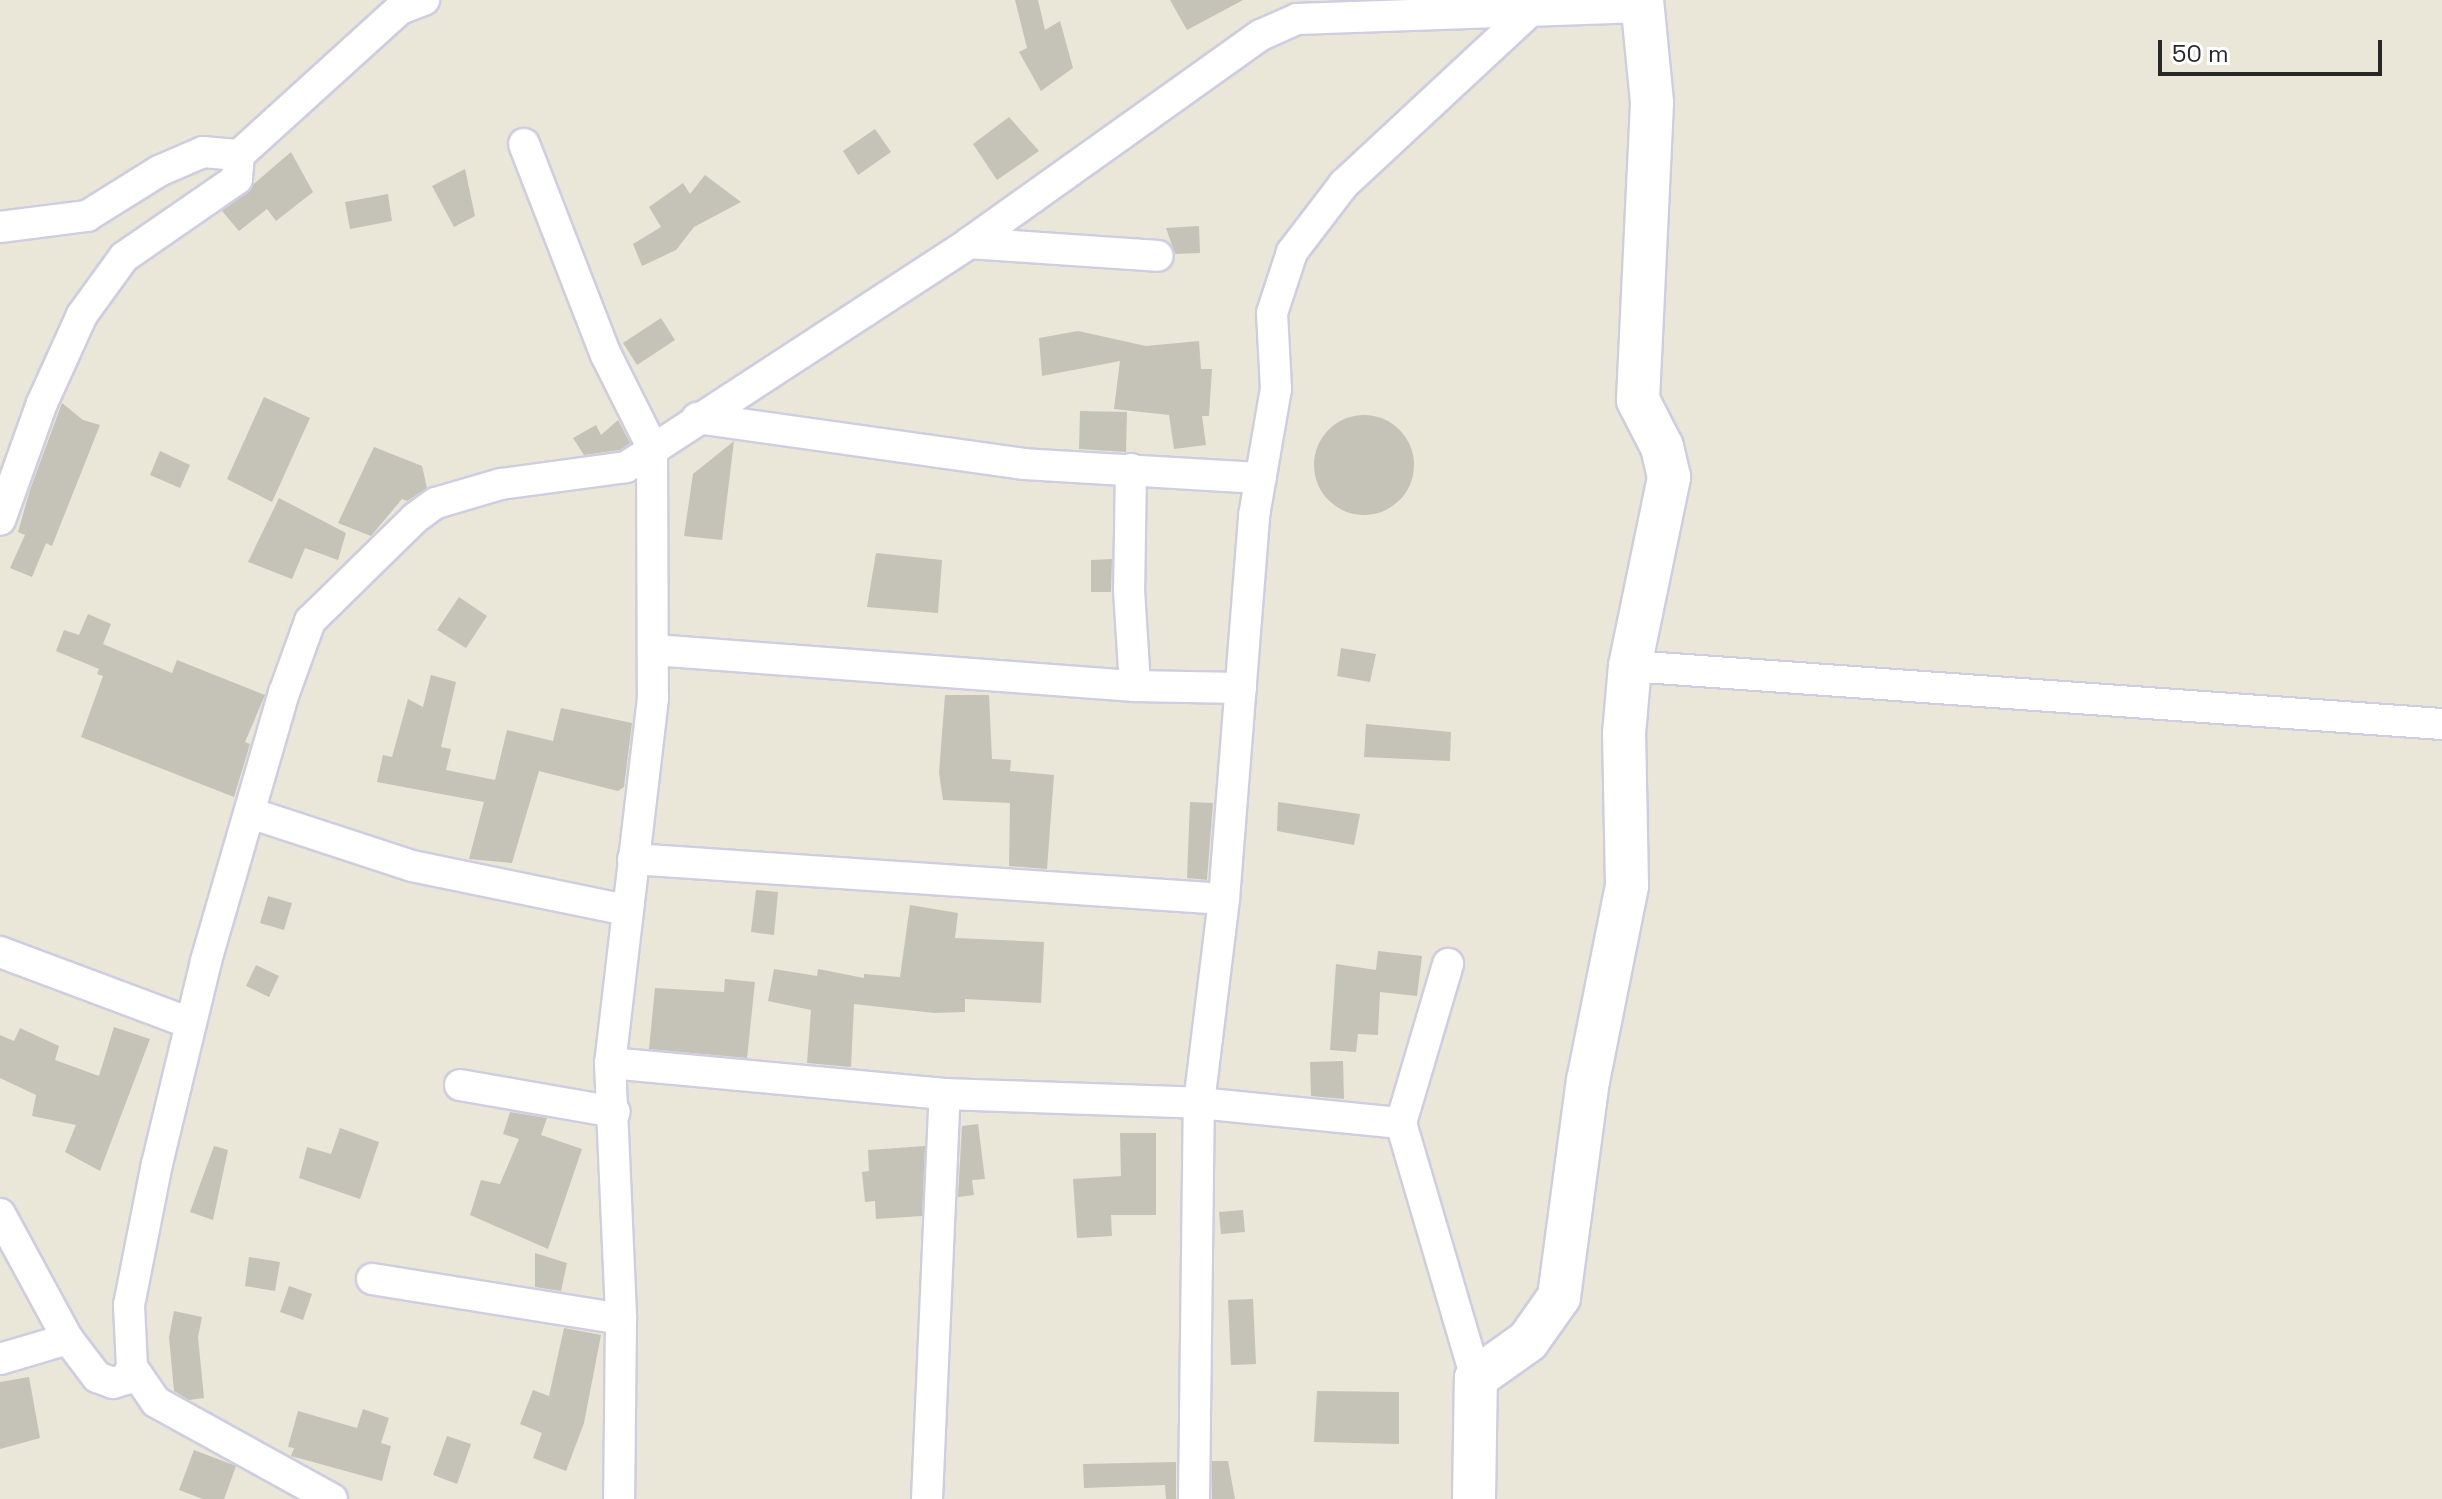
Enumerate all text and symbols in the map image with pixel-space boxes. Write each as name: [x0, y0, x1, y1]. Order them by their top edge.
scale bar: [2162, 24, 2386, 74]
text: 50 m: [2172, 38, 2229, 69]

